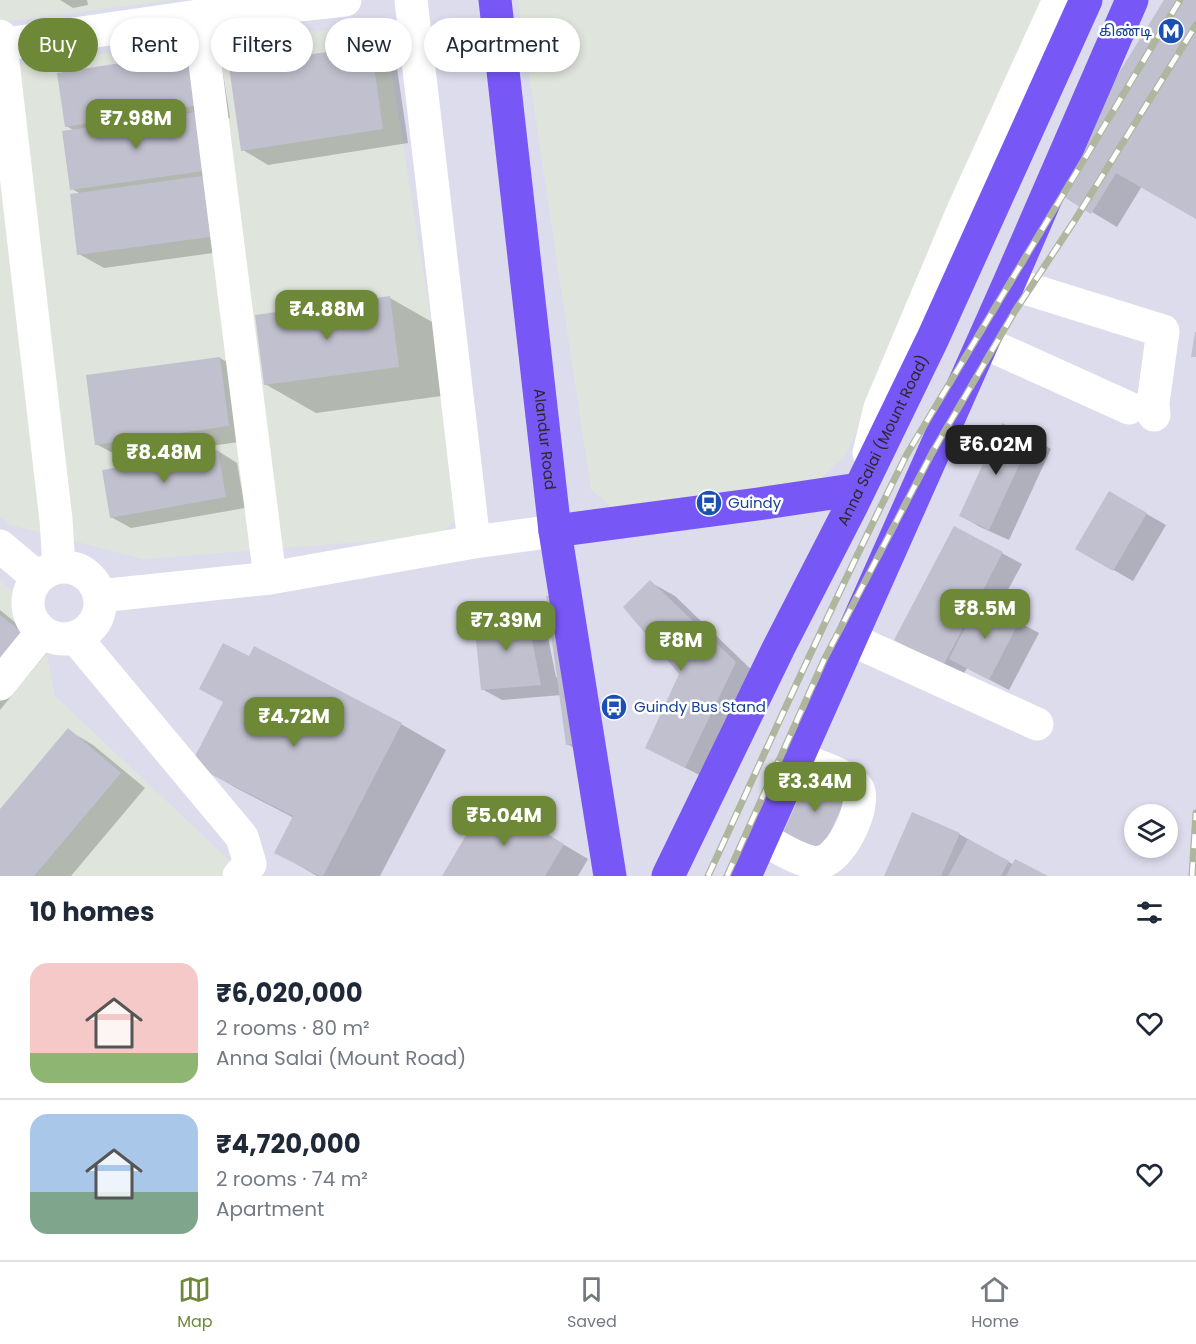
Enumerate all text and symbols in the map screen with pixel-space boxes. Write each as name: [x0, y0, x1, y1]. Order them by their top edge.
metro station icon: கிண்டி: [1156, 16, 1186, 46]
chip: Buy: [18, 18, 98, 72]
chip: Rent: [110, 18, 199, 72]
chip: Filters: [211, 18, 313, 72]
chip: New: [325, 18, 412, 72]
chip: Apartment: [424, 18, 580, 72]
place label: கிண்டி: [1099, 20, 1152, 41]
pin: ₹7.98M: [87, 99, 185, 150]
text: ₹7.98M: [100, 104, 172, 132]
pin: ₹4.88M: [278, 290, 376, 341]
text: ₹4.88M: [289, 295, 365, 323]
street label: Anna Salai (Mount Road): [832, 351, 933, 529]
street label: Alandur Road: [529, 387, 561, 491]
pin: ₹6.02M: [947, 425, 1045, 476]
text: ₹6.02M: [959, 430, 1033, 458]
pin: ₹8.48M: [115, 433, 213, 484]
text: ₹8.48M: [126, 438, 202, 466]
bus stop icon: Guindy: [694, 488, 724, 518]
place label: Guindy: [728, 492, 782, 513]
pin: ₹8.5M: [943, 589, 1027, 640]
text: ₹8.5M: [954, 594, 1016, 622]
pin: ₹7.39M: [457, 601, 555, 652]
text: ₹7.39M: [470, 606, 542, 634]
pin: ₹8M: [652, 621, 710, 672]
text: ₹8M: [659, 626, 703, 654]
bus stop icon: Guindy Bus Stand: [599, 692, 629, 722]
place label: Guindy Bus Stand: [634, 696, 766, 717]
pin: ₹4.72M: [245, 697, 343, 748]
text: ₹4.72M: [258, 702, 330, 730]
pin: ₹3.34M: [766, 762, 864, 813]
text: ₹3.34M: [778, 767, 852, 795]
pin: ₹5.04M: [455, 796, 553, 847]
text: ₹5.04M: [466, 801, 542, 829]
map controls: [1124, 804, 1178, 858]
button: layers: [1124, 804, 1178, 858]
text: 10 homes: [30, 894, 154, 930]
icon: filters: [1133, 896, 1166, 929]
text: ₹6,020,000: [216, 975, 363, 1011]
icon: home: [78, 987, 150, 1059]
icon: heart: [1133, 1007, 1166, 1040]
text: 2 rooms · 80 m²: [216, 1014, 370, 1042]
text: Anna Salai (Mount Road): [216, 1044, 466, 1072]
text: ₹4,720,000: [216, 1126, 361, 1162]
icon: home: [78, 1138, 150, 1210]
icon: heart: [1133, 1158, 1166, 1191]
text: 2 rooms · 74 m²: [216, 1165, 368, 1193]
text: Apartment: [216, 1195, 324, 1223]
tab: Map: [177, 1273, 213, 1334]
tab: Saved: [567, 1273, 617, 1334]
tab: Home: [971, 1273, 1019, 1334]

